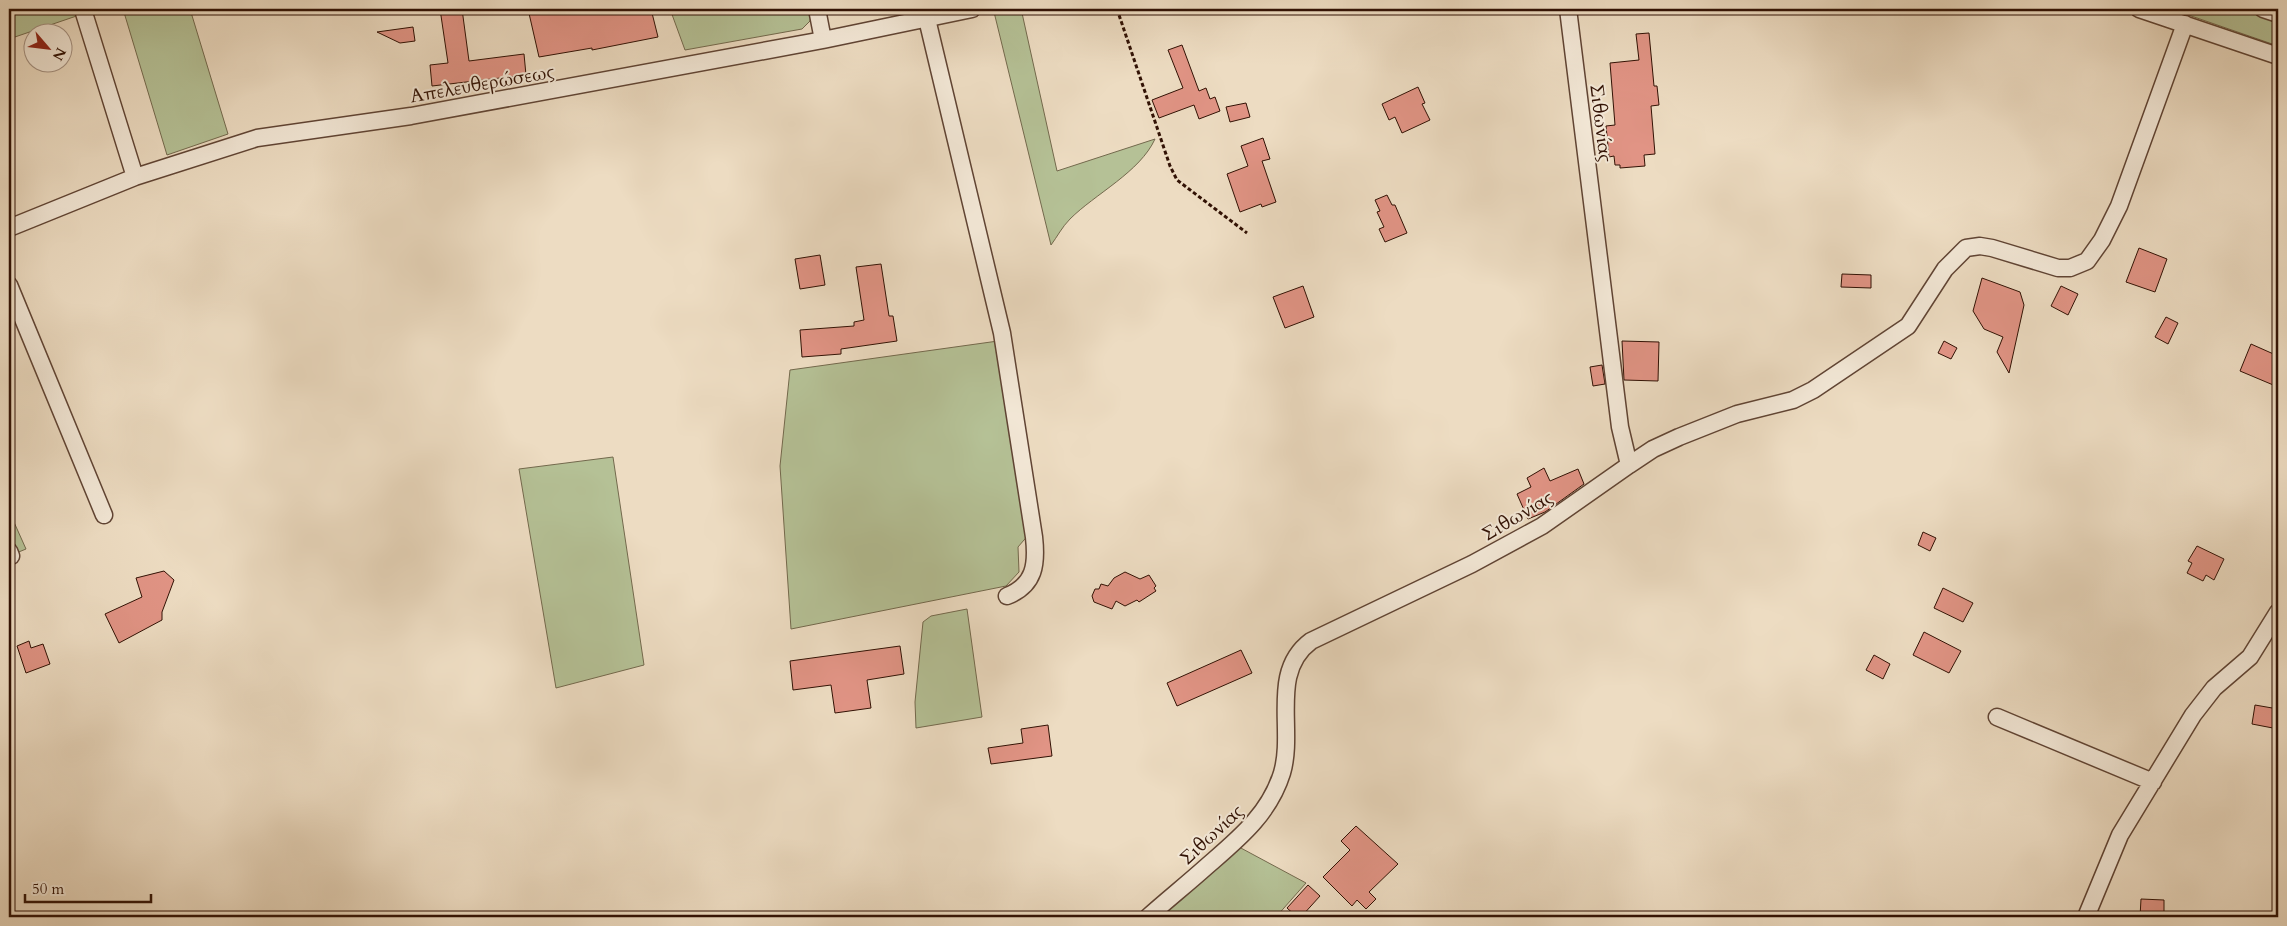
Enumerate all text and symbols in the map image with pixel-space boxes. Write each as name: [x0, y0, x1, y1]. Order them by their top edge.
north arrow: [22, 22, 72, 72]
text: N: [48, 44, 70, 64]
street label: Απελευθερώσεως: [408, 58, 556, 109]
street label: Σιθωνίας: [1583, 83, 1619, 164]
street label: Σιθωνίας: [1477, 485, 1558, 547]
street label: Σιθωνίας: [1174, 799, 1249, 871]
scale bar: [25, 871, 151, 903]
text: 50 m: [32, 879, 64, 899]

